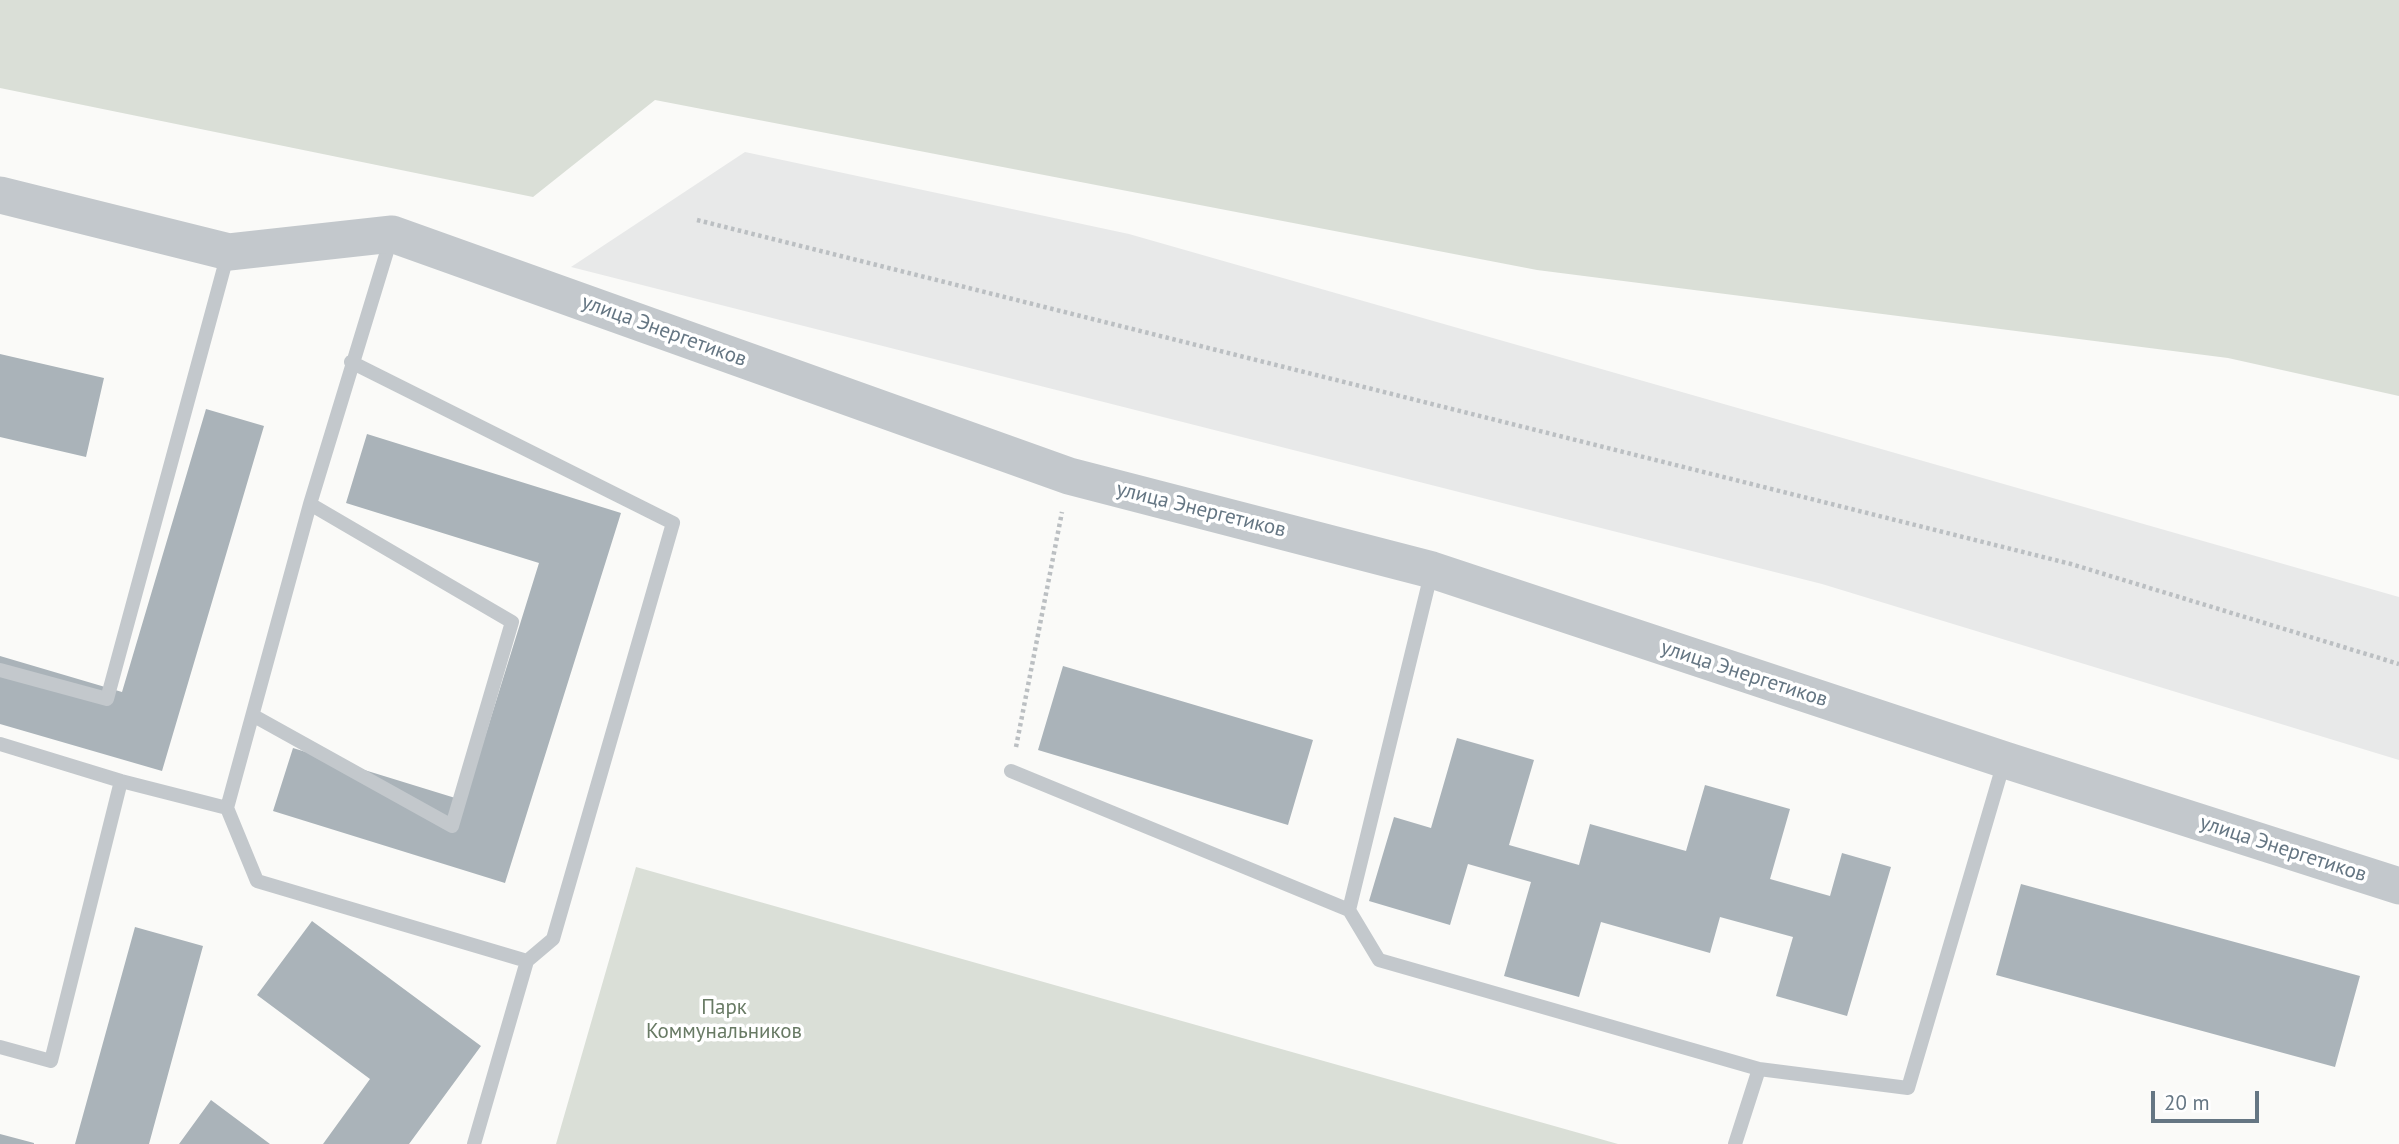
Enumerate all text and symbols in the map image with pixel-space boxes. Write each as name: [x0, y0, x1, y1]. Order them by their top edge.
street label: улица Энергетиков: [578, 289, 750, 373]
street label: улица Энергетиков: [1114, 477, 1288, 543]
street label: улица Энергетиков: [1657, 635, 1831, 713]
street label: улица Энергетиков: [2196, 810, 2370, 888]
park label: Парк Коммунальников: [646, 995, 802, 1045]
scale bar: [2154, 1078, 2262, 1122]
text: 20 m: [2164, 1089, 2210, 1116]

